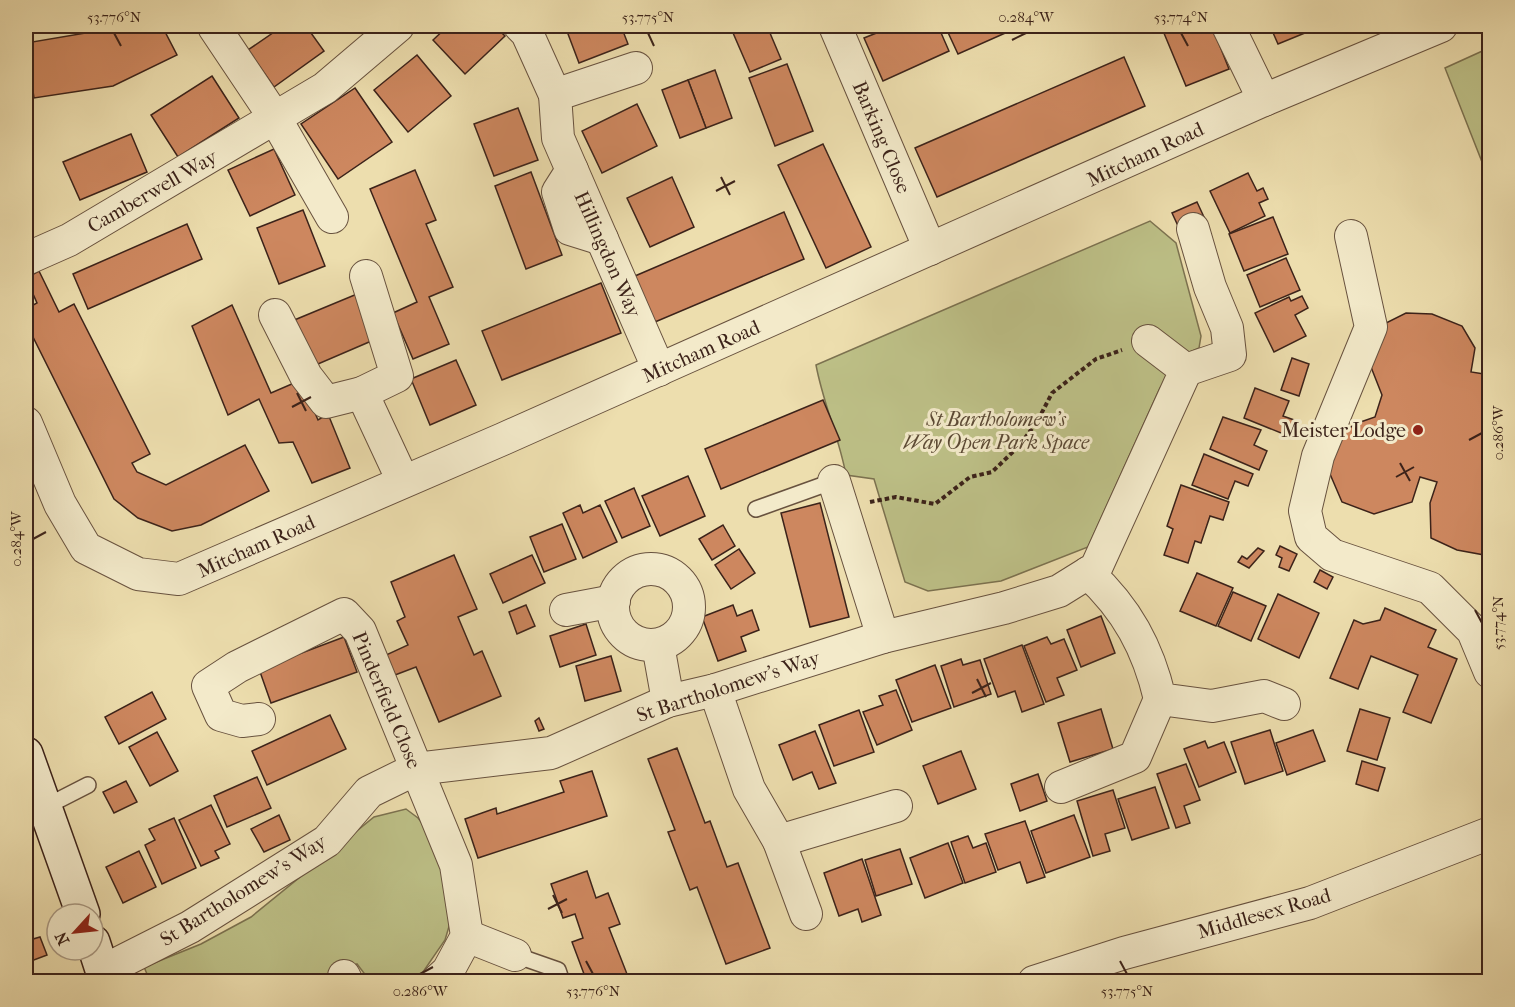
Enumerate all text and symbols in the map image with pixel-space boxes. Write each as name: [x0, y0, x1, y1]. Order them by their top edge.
text: 53.776°N: [87, 8, 142, 26]
text: 53.775°N: [622, 8, 675, 26]
text: 0.284°W: [998, 8, 1055, 26]
text: 53.774°N: [1154, 8, 1209, 26]
street label: Barking Close: [848, 78, 916, 197]
street label: Mitcham Road: [1083, 117, 1208, 191]
street label: Camberwell Way: [83, 144, 222, 238]
street label: Hillingdon Way: [569, 188, 646, 322]
street label: Mitcham Road: [639, 315, 764, 388]
text: 0.286°W: [1489, 404, 1507, 460]
park label: St Bartholomew's Way Open Park Space: [903, 408, 1090, 454]
place label: Meister Lodge: [1281, 419, 1406, 442]
marker: Meister Lodge: [1411, 423, 1425, 437]
text: 0.284°W: [7, 510, 25, 567]
street label: Mitcham Road: [194, 510, 319, 583]
text: 53.774°N: [1489, 595, 1507, 650]
street label: Pinderfield Close: [347, 628, 426, 772]
street label: St Bartholomew's Way: [634, 646, 824, 727]
street label: St Bartholomew's Way: [156, 829, 332, 951]
street label: Middlesex Road: [1195, 883, 1334, 943]
north arrow: [45, 902, 105, 962]
text: N: [50, 928, 73, 948]
text: 0.286°W: [393, 982, 449, 1000]
text: 53.776°N: [566, 982, 621, 1000]
text: 53.775°N: [1101, 982, 1154, 1000]

